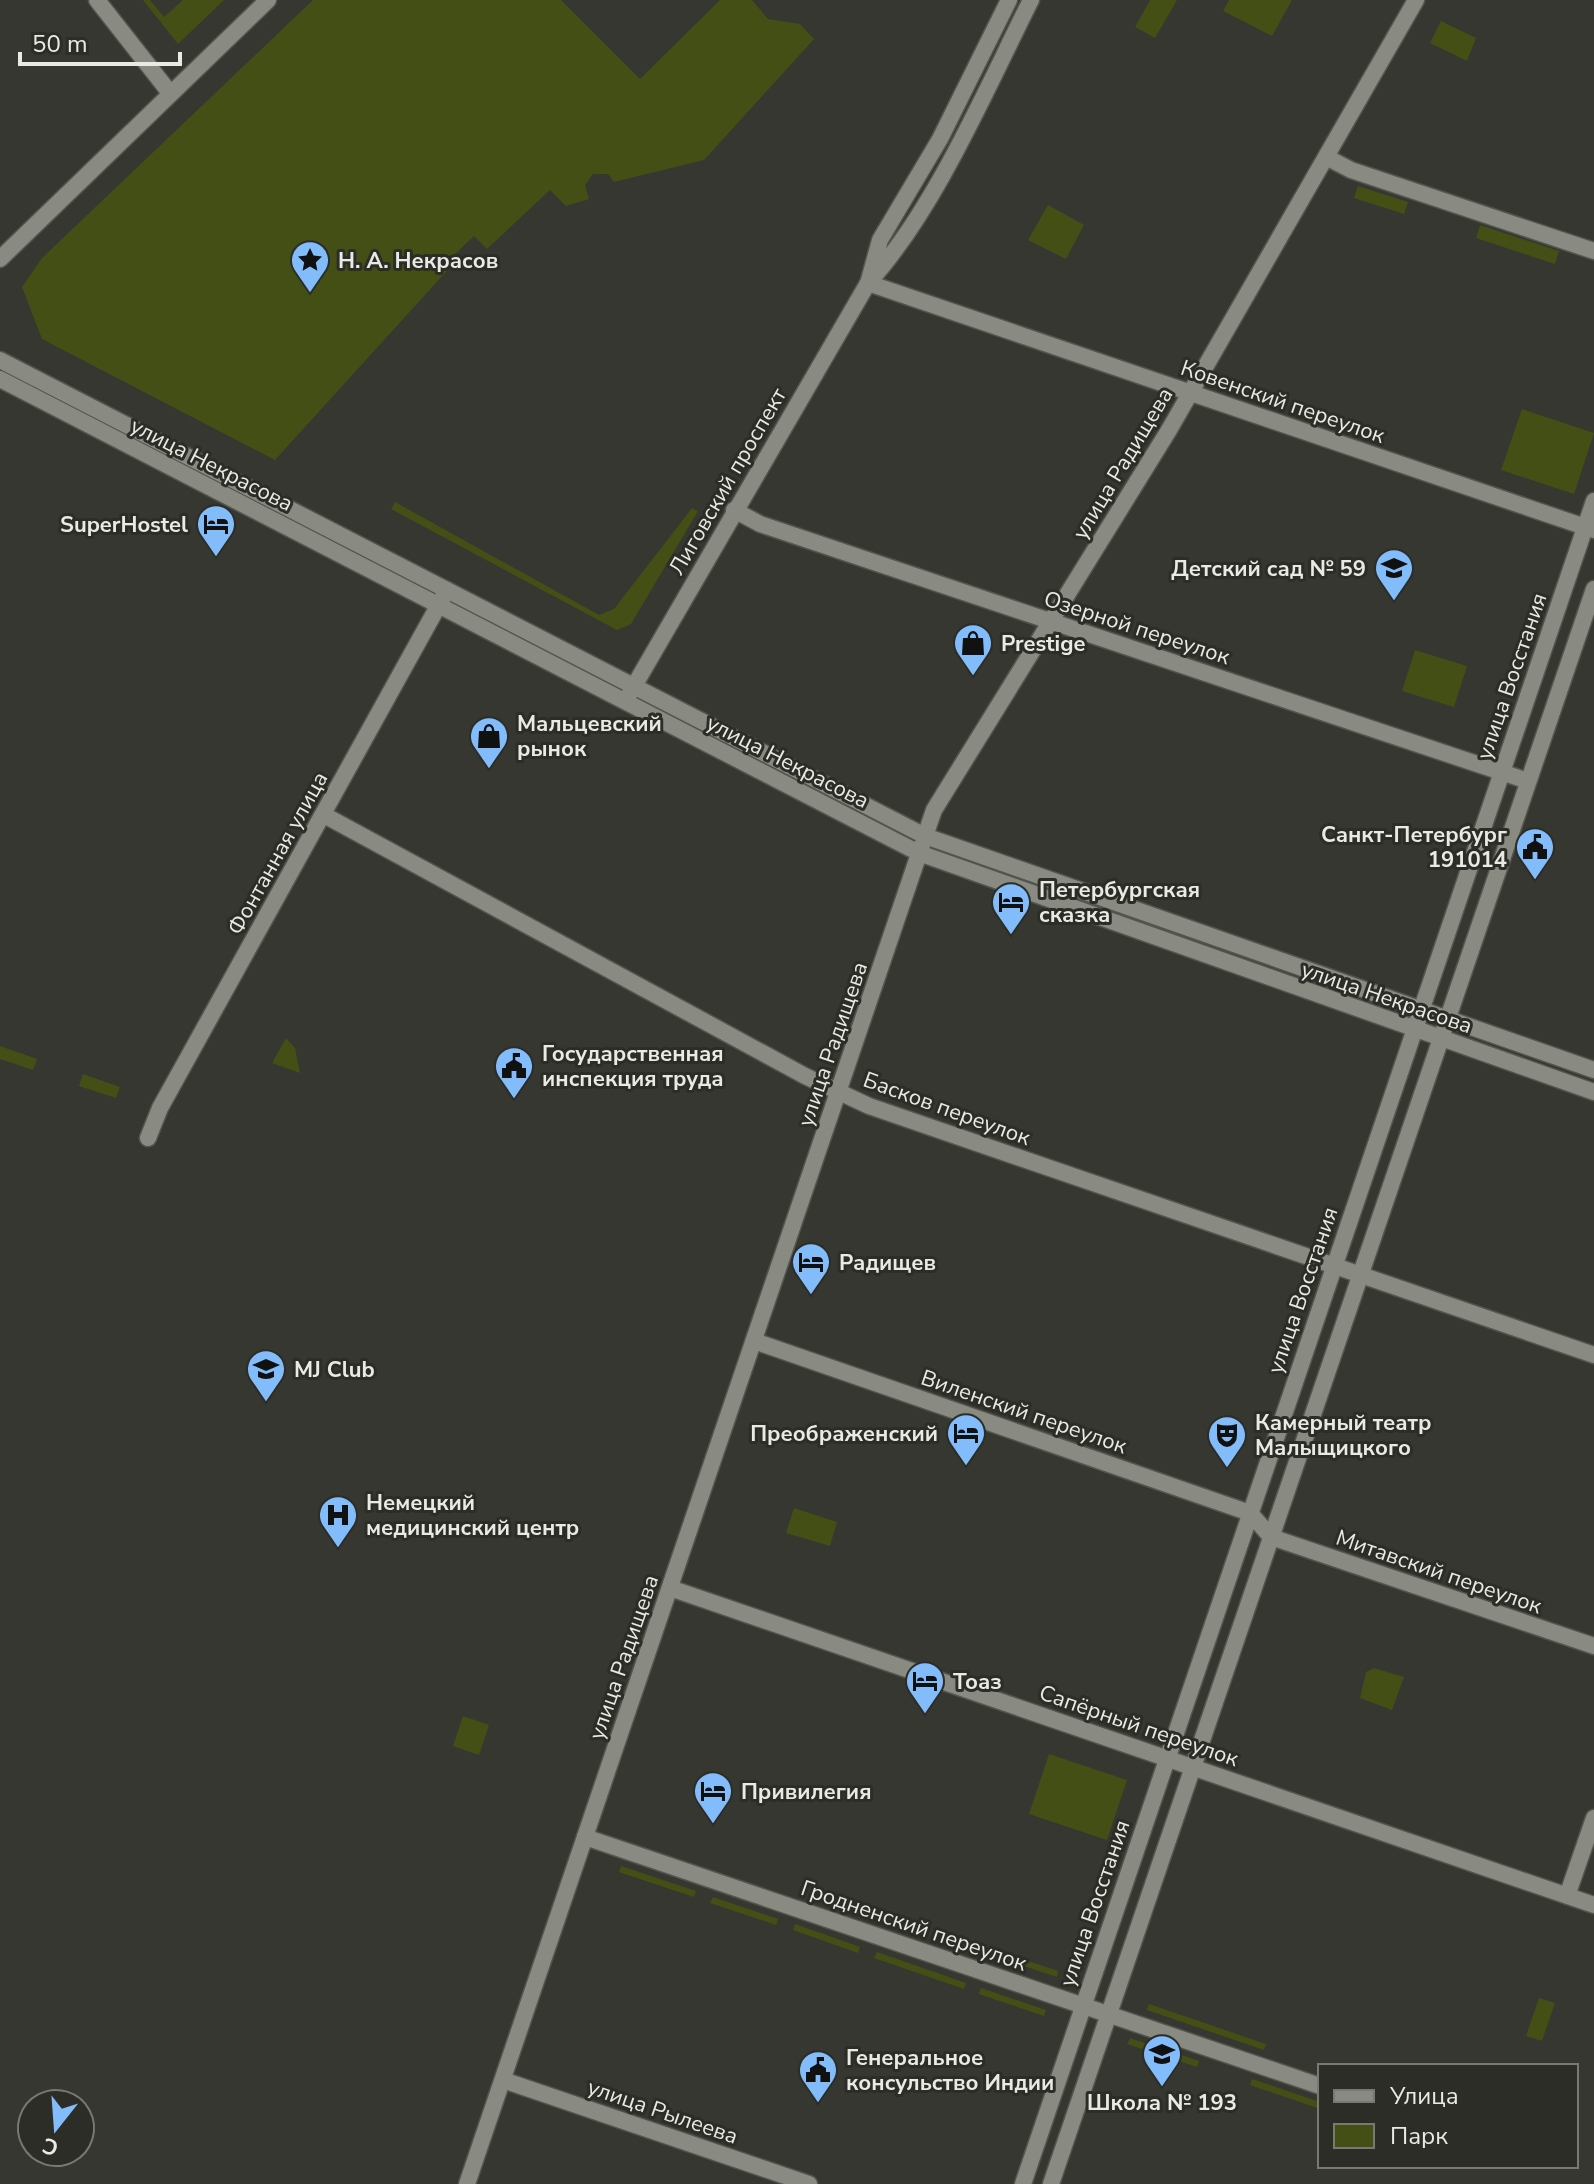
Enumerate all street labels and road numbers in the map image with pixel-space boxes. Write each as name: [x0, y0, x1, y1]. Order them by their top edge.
street label: Ковенский переулок: [1177, 353, 1389, 451]
street label: Лиговский проспект: [662, 382, 794, 581]
street label: улица Радищева: [1066, 382, 1180, 545]
street label: улица Некрасова: [125, 411, 298, 519]
street label: Озерной переулок: [1040, 584, 1234, 672]
street label: улица Восстания: [1469, 589, 1555, 764]
street label: улица Некрасова: [701, 708, 874, 816]
street label: Фонтанная улица: [221, 767, 335, 940]
street label: улица Некрасова: [1297, 955, 1476, 1041]
street label: улица Радищева: [791, 958, 875, 1131]
street label: Басков переулок: [859, 1065, 1035, 1153]
street label: улица Восстания: [1260, 1203, 1346, 1378]
street label: Виленский переулок: [917, 1363, 1131, 1461]
street label: Митавский переулок: [1332, 1523, 1546, 1621]
street label: улица Радищева: [582, 1571, 666, 1744]
street label: Сапёрный переулок: [1035, 1678, 1243, 1774]
street label: улица Восстания: [1052, 1816, 1138, 1991]
street label: Гродненский переулок: [797, 1873, 1031, 1979]
street label: улица Рылеева: [583, 2072, 742, 2152]

